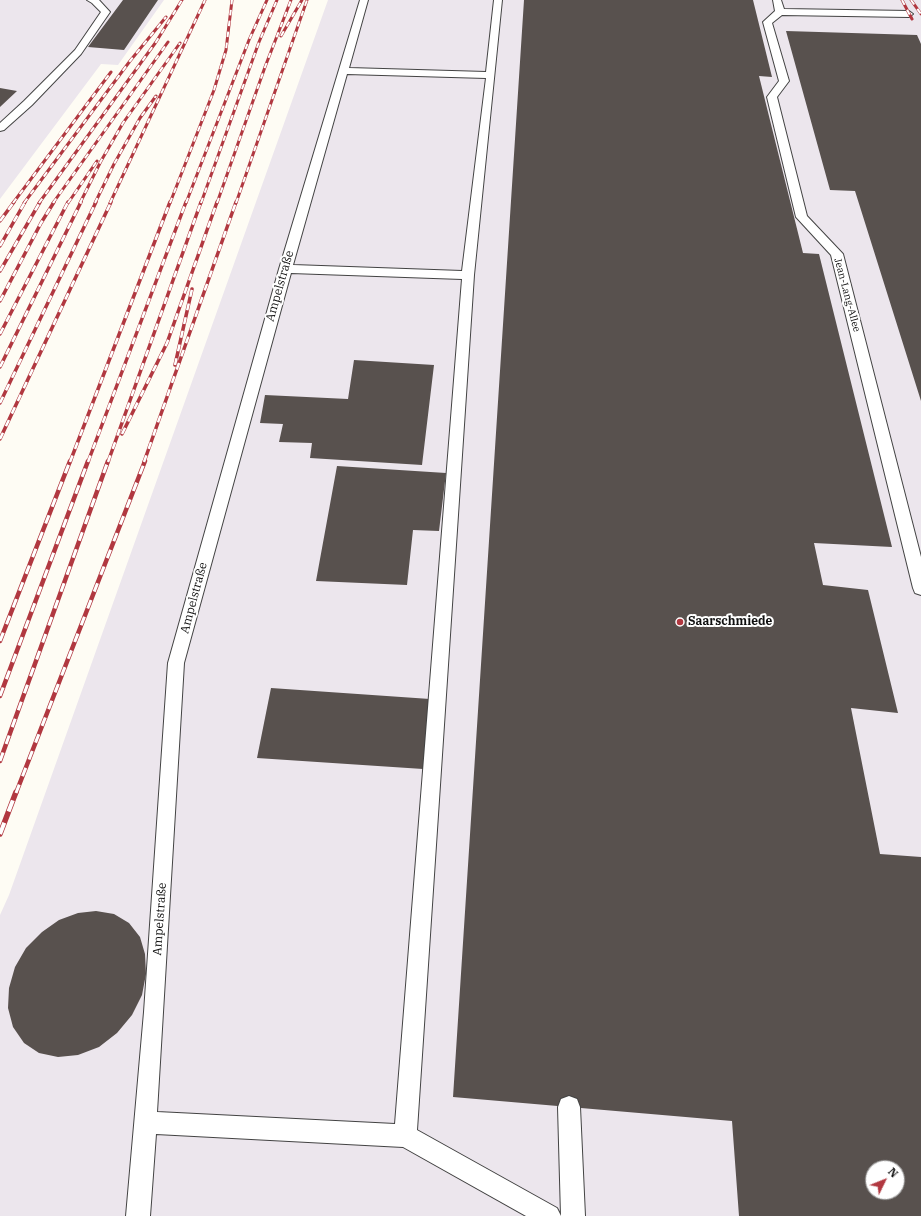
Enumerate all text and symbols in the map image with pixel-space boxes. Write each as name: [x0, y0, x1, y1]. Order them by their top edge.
street label: Ampelstraße: [263, 249, 297, 323]
street label: Jean-Lang-Allee: [831, 257, 863, 333]
street label: Ampelstraße: [178, 561, 210, 635]
place label: Saarschmiede: [688, 615, 772, 629]
marker: Saarschmiede: [675, 617, 685, 627]
street label: Ampelstraße: [150, 882, 170, 956]
north arrow: [865, 1160, 905, 1200]
text: N: [885, 1165, 901, 1180]

